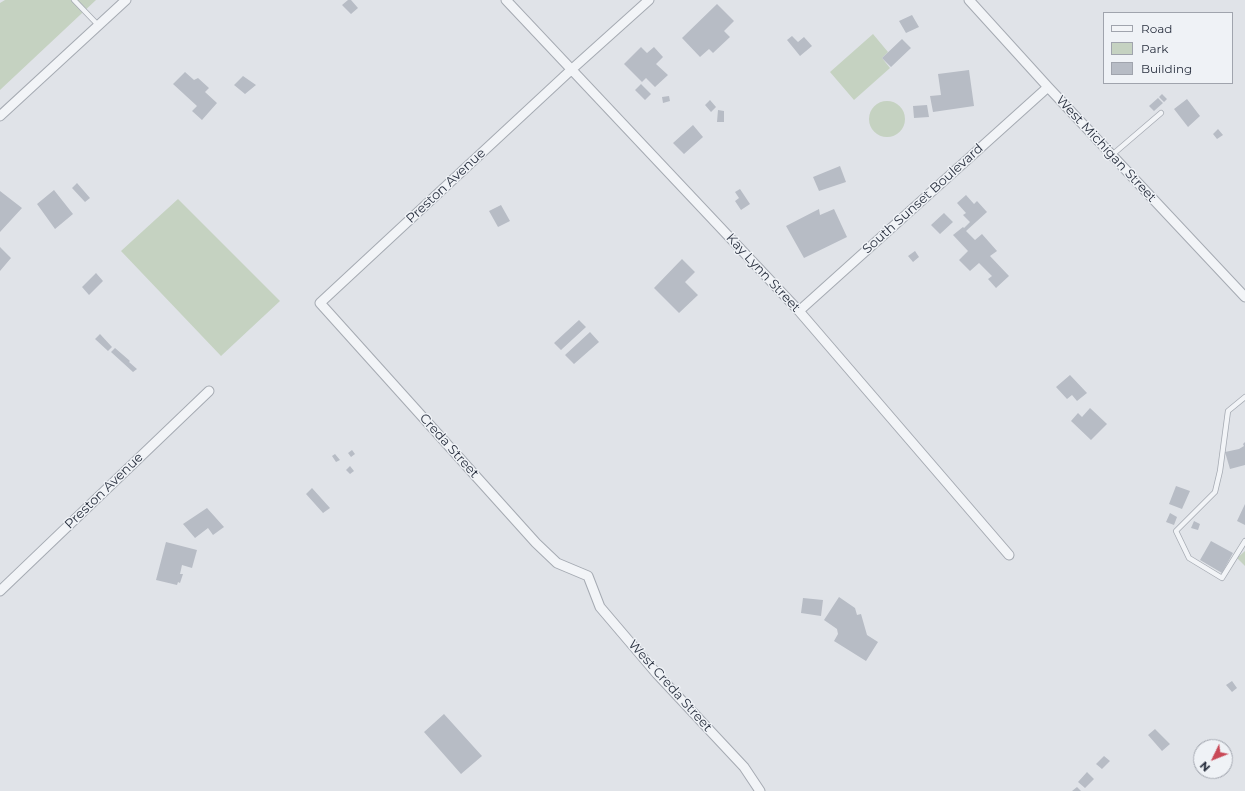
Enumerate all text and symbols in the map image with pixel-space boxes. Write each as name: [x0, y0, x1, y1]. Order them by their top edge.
legend: [1103, 12, 1233, 84]
text: Road: [1141, 21, 1172, 36]
text: Park: [1141, 41, 1168, 56]
text: Building: [1141, 61, 1192, 76]
street label: West Michigan Street: [1053, 92, 1159, 206]
street label: South Sunset Boulevard: [859, 141, 987, 257]
street label: Preston Avenue: [403, 145, 489, 227]
street label: Kay Lynn Street: [723, 230, 803, 316]
street label: Creda Street: [416, 411, 482, 481]
street label: Preston Avenue: [62, 450, 146, 532]
street label: West Creda Street: [625, 637, 715, 735]
north arrow: [1193, 739, 1233, 779]
text: N: [1197, 758, 1213, 775]

